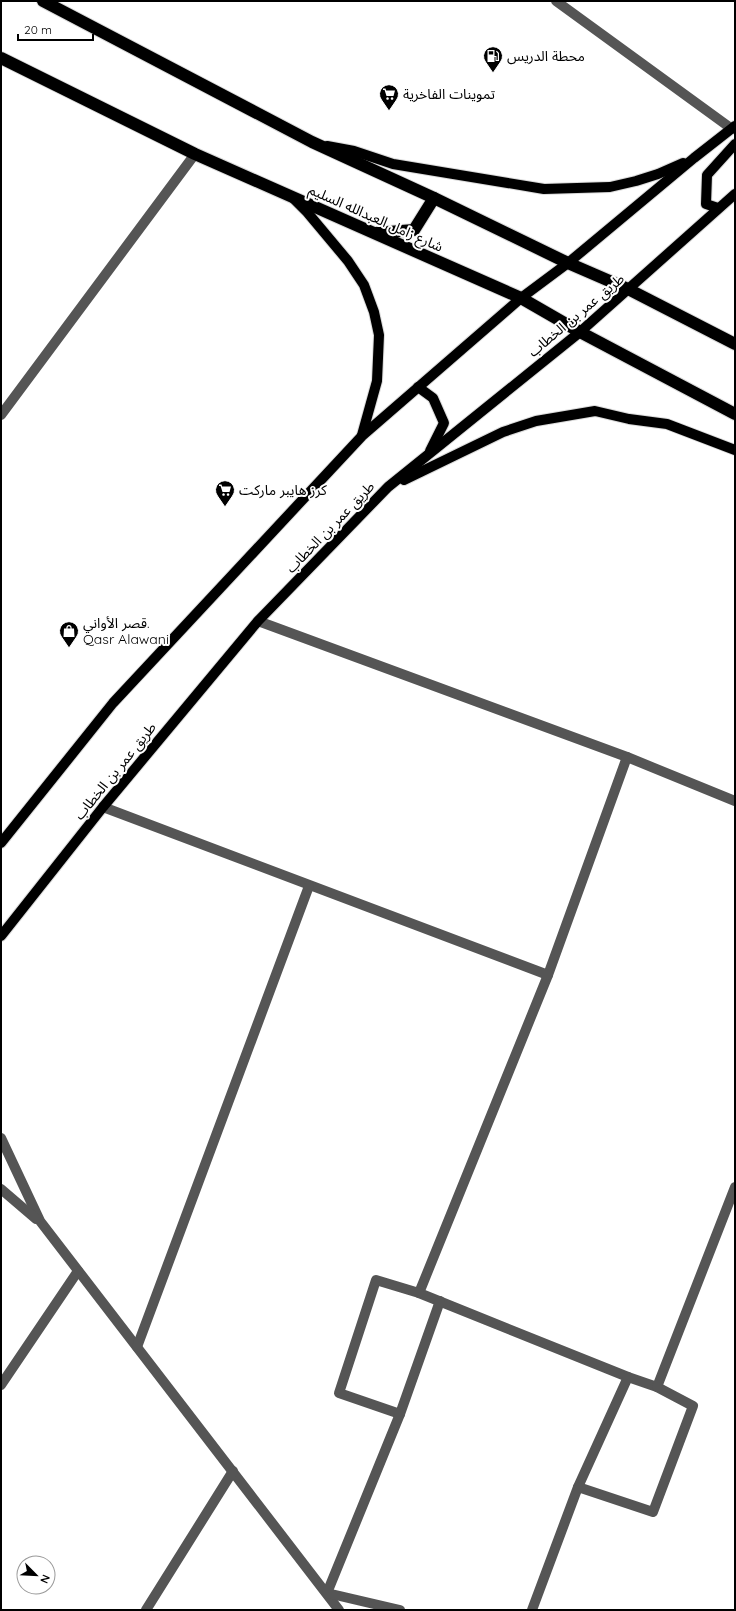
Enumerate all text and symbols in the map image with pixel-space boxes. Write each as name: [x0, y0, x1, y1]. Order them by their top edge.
scale bar: [18, 16, 93, 42]
text: 20 m: [24, 22, 52, 37]
fuel station icon: محطة الدريس: [482, 45, 504, 73]
place label: محطة الدريس: [507, 47, 585, 65]
supermarket icon: تموينات الفاخرية: [378, 83, 400, 111]
place label: تموينات الفاخرية: [403, 85, 495, 103]
street label: شارع زامل العبدالله السليم: [305, 180, 446, 258]
street label: طريق عمر بن الخطاب: [524, 270, 628, 361]
street label: طريق عمر بن الخطاب: [282, 478, 379, 577]
supermarket icon: كرز هايبر ماركت: [214, 479, 236, 507]
place label: كرز هايبر ماركت: [239, 481, 327, 499]
place label: قصر الأواني. Qasr Alawani: [83, 614, 169, 648]
shop icon: قصر الأواني. Qasr Alawani: [58, 620, 80, 648]
street label: طريق عمر بن الخطاب: [70, 719, 161, 824]
north arrow: [16, 1555, 56, 1595]
text: N: [37, 1573, 53, 1586]

